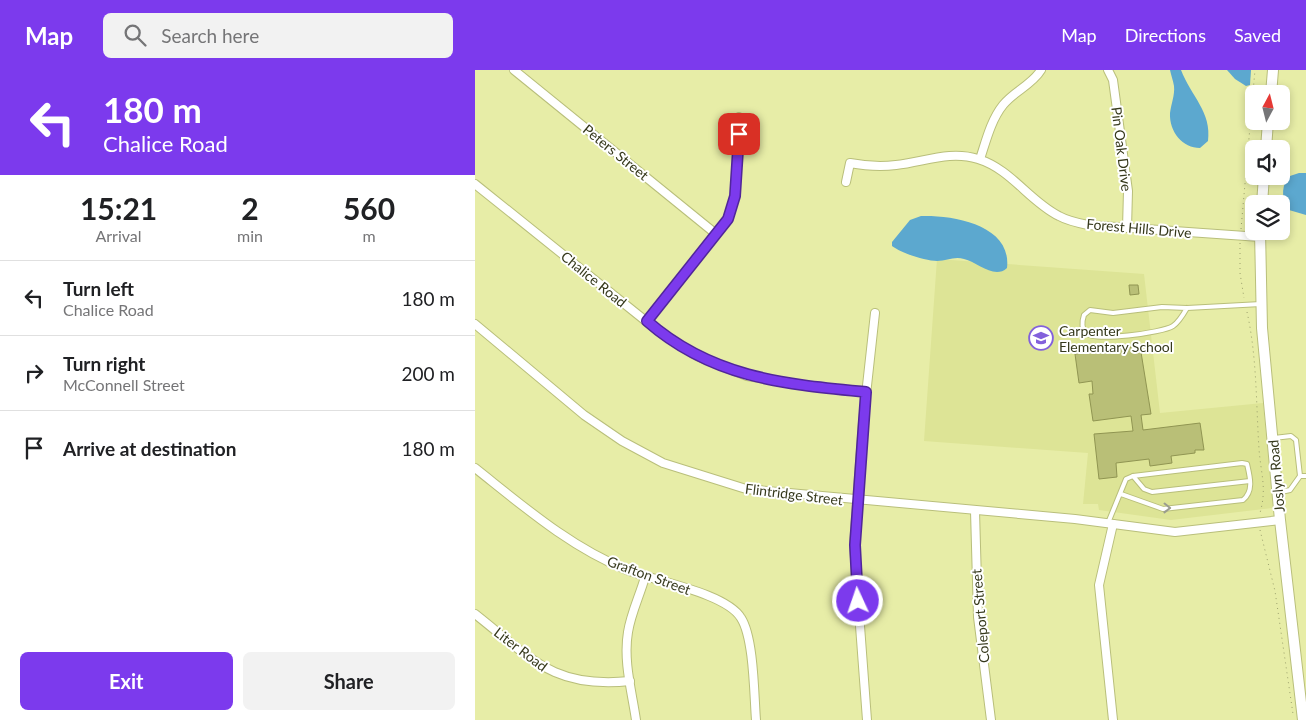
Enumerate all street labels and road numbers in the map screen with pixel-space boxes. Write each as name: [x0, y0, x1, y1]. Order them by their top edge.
street label: Pin Oak Drive: [1108, 106, 1136, 192]
street label: Peters Street: [580, 120, 652, 184]
street label: Forest Hills Drive: [1086, 215, 1192, 241]
street label: Chalice Road: [558, 247, 630, 311]
street label: Joslyn Road: [1264, 439, 1288, 513]
street label: Flintridge Street: [744, 480, 844, 508]
street label: Grafton Street: [605, 552, 693, 598]
street label: Coleport Street: [967, 568, 993, 664]
street label: Liter Road: [491, 623, 551, 675]

